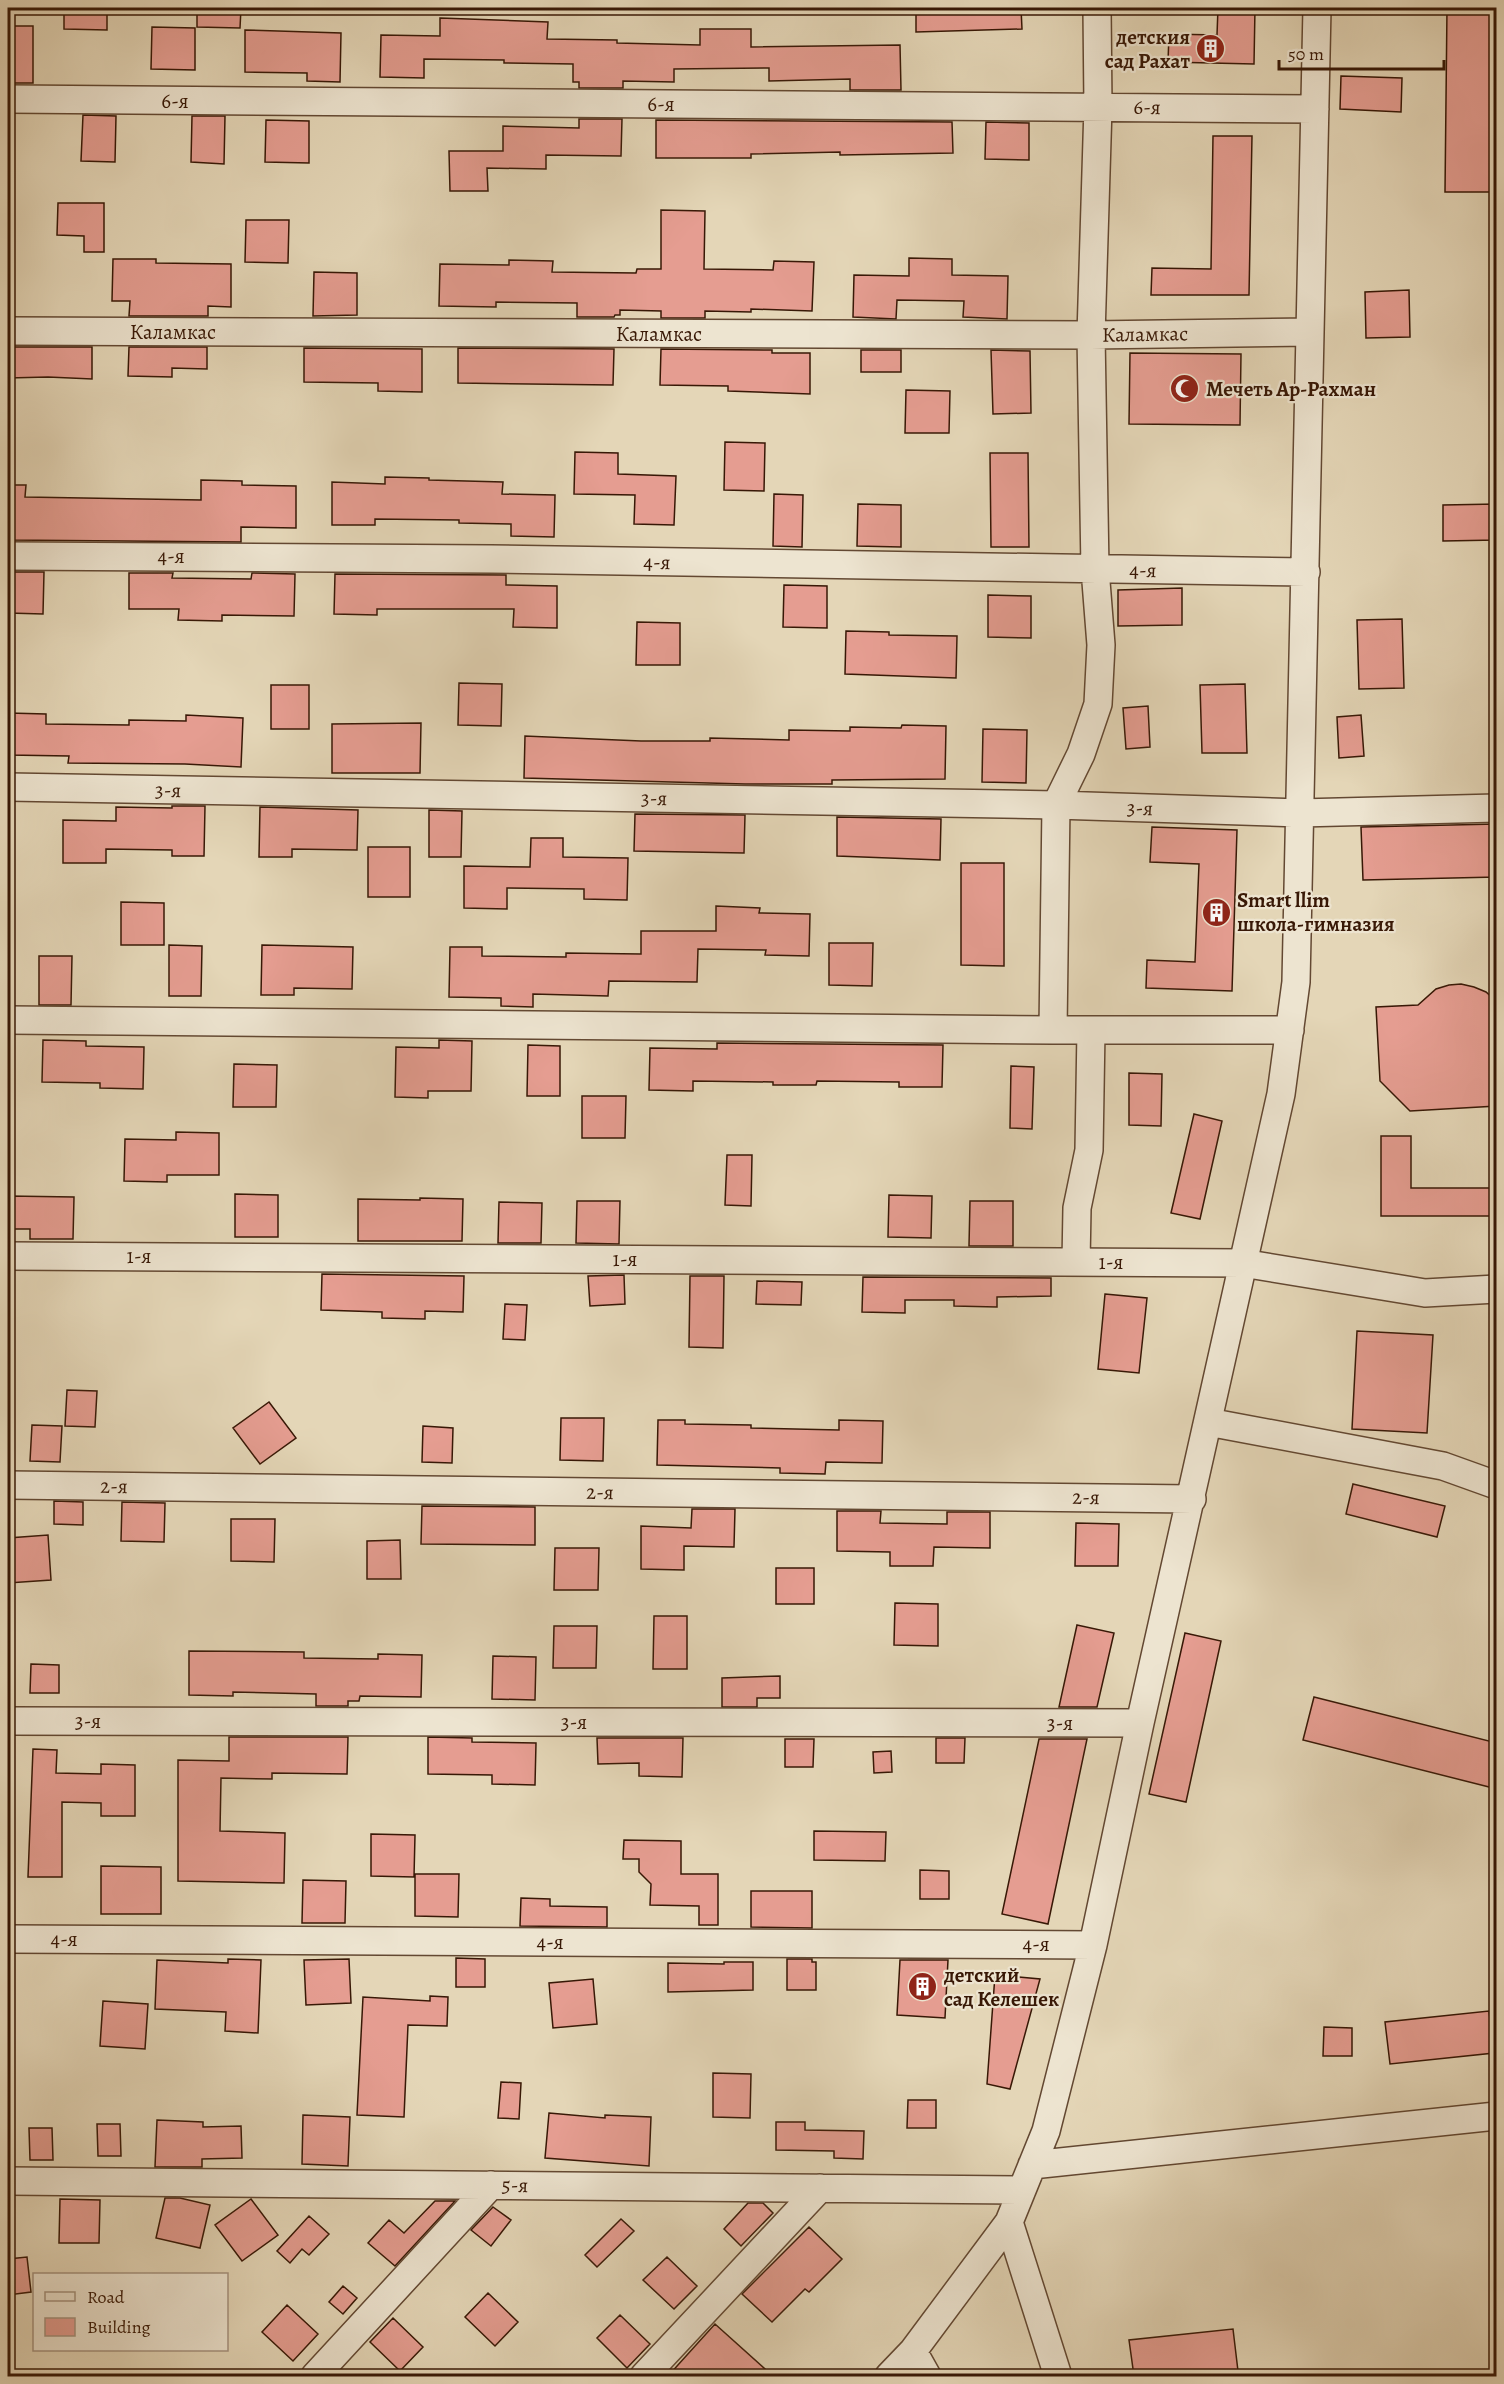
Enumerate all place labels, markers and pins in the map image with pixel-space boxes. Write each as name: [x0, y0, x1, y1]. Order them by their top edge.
place label: детския сад Рахат: [1105, 23, 1190, 75]
building icon: детския сад Рахат: [1195, 33, 1227, 65]
mosque icon: Мечеть Ар-Рахман: [1169, 373, 1201, 405]
place label: Мечеть Ар-Рахман: [1206, 375, 1376, 403]
place label: Smart llim школа-гимназия: [1237, 886, 1395, 938]
building icon: Smart llim школа-гимназия: [1200, 896, 1232, 928]
place label: детский сад Келешек: [943, 1961, 1059, 2013]
building icon: детский сад Келешек: [907, 1971, 939, 2003]

